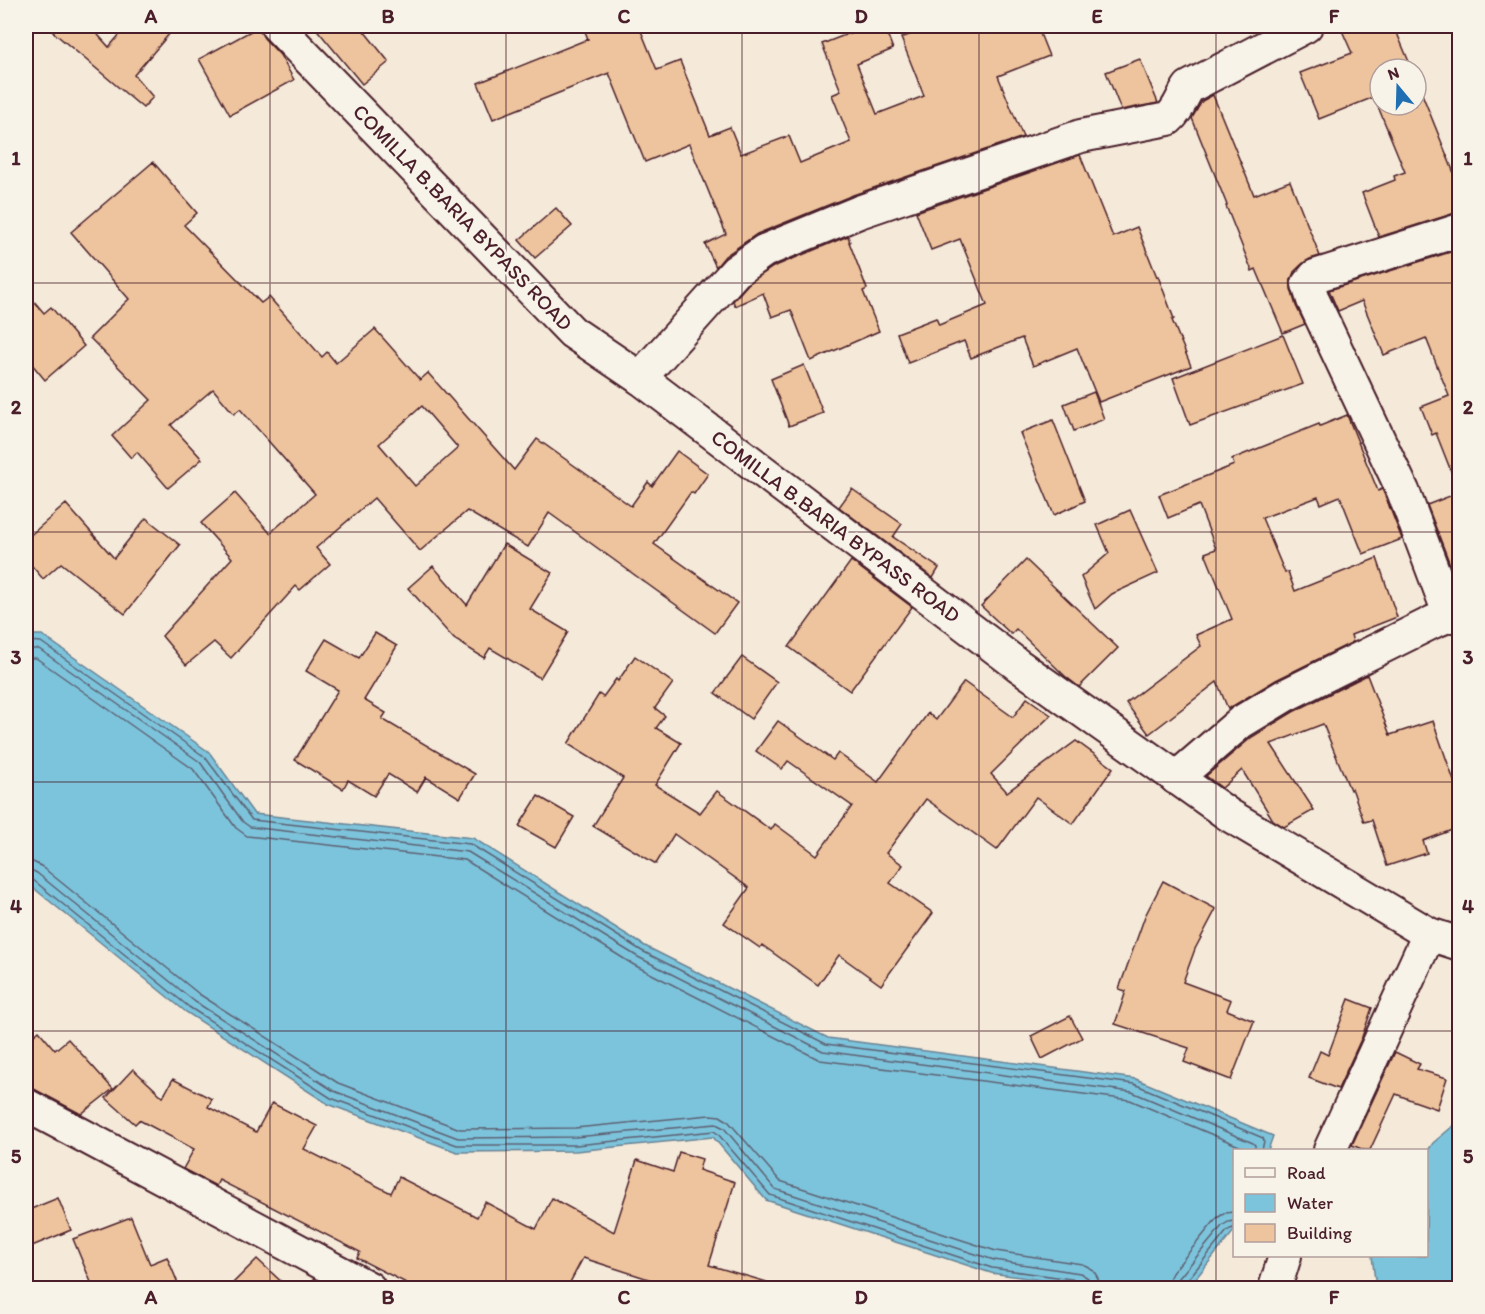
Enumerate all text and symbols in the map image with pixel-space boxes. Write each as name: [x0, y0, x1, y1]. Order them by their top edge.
text: A: [144, 4, 158, 28]
text: B: [382, 4, 395, 28]
text: C: [618, 4, 631, 28]
text: D: [854, 4, 868, 28]
text: E: [1091, 4, 1103, 28]
text: F: [1329, 4, 1340, 28]
north arrow: [1368, 57, 1428, 117]
text: N: [1385, 63, 1401, 84]
street label: COMILLA B.BARIA BYPASS ROAD: [348, 98, 578, 336]
text: 1: [11, 146, 21, 170]
text: 1: [1463, 146, 1473, 170]
text: 2: [11, 395, 22, 419]
text: 2: [1463, 395, 1474, 419]
street label: COMILLA B.BARIA BYPASS ROAD: [707, 424, 965, 628]
text: 3: [11, 645, 22, 669]
text: 3: [1463, 645, 1474, 669]
text: 4: [10, 894, 22, 918]
text: 4: [1462, 894, 1474, 918]
text: 5: [11, 1144, 22, 1168]
text: 5: [1463, 1144, 1474, 1168]
legend: [1233, 1149, 1428, 1257]
text: Road: [1287, 1162, 1326, 1184]
text: Water: [1287, 1192, 1333, 1214]
text: Building: [1287, 1222, 1353, 1244]
text: A: [144, 1285, 158, 1309]
text: B: [382, 1285, 395, 1309]
text: C: [618, 1285, 631, 1309]
text: D: [854, 1285, 868, 1309]
text: E: [1091, 1285, 1103, 1309]
text: F: [1329, 1285, 1340, 1309]

